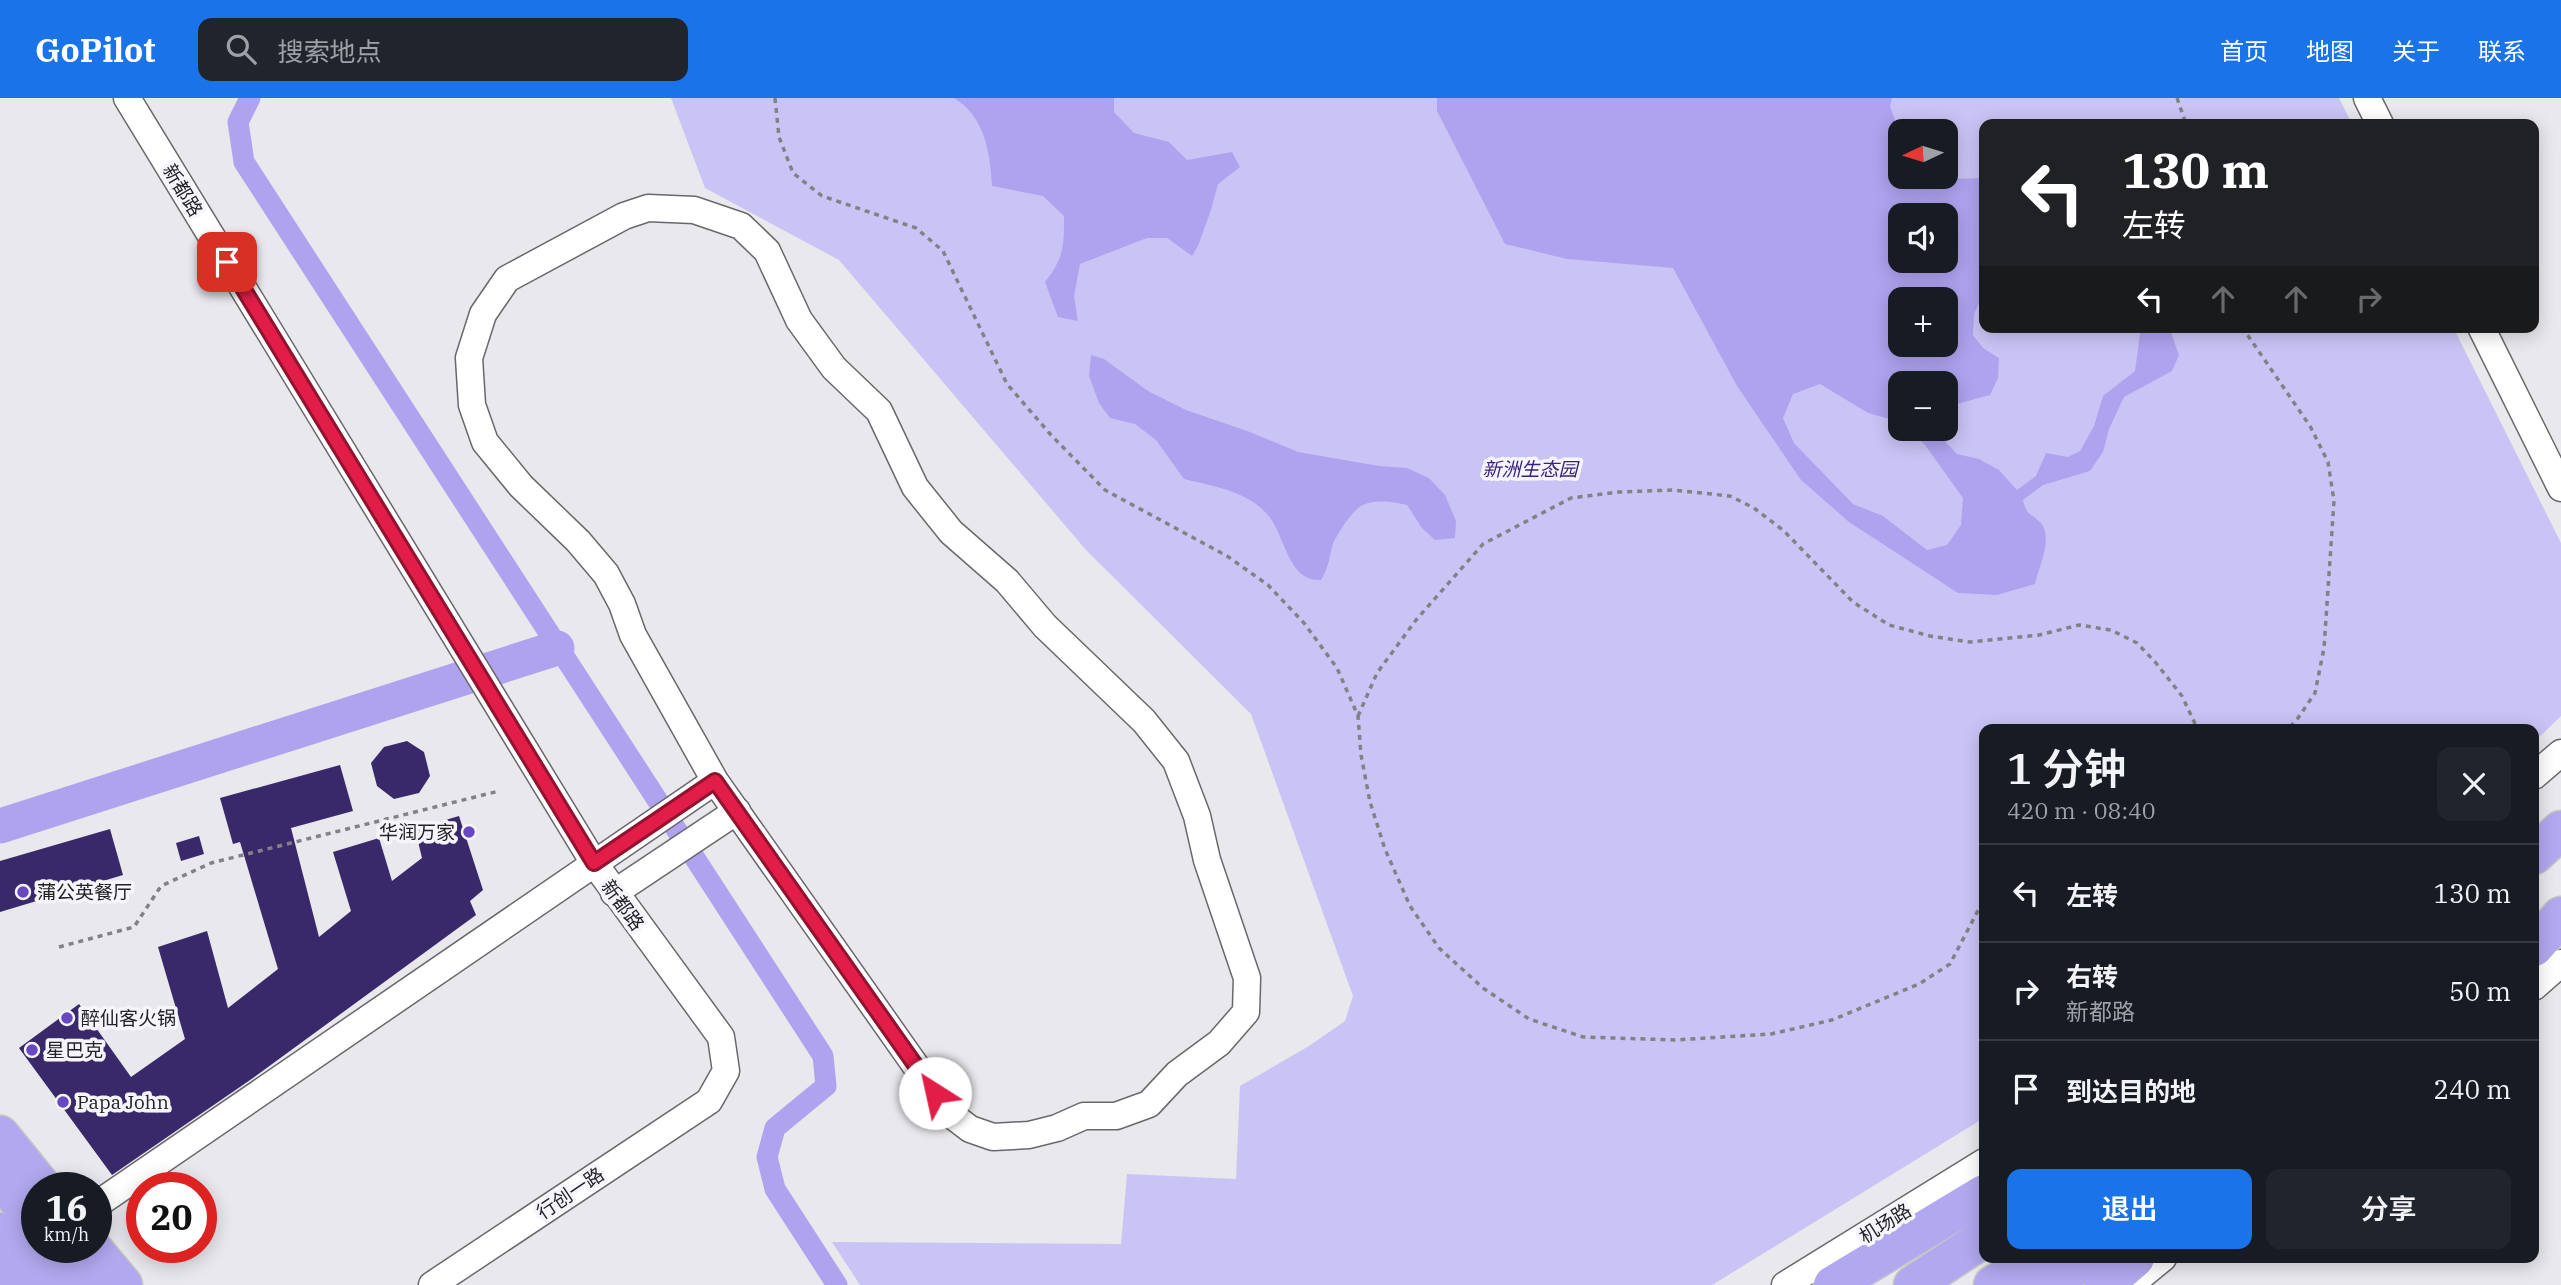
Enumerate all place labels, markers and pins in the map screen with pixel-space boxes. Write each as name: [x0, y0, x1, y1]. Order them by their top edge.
pin: [197, 232, 257, 292]
place label: 华润万家: [379, 820, 455, 844]
marker: 华润万家: [461, 824, 477, 840]
place label: 蒲公英餐厅: [37, 880, 132, 904]
marker: 蒲公英餐厅: [15, 884, 31, 900]
place label: 醉仙客火锅: [81, 1006, 176, 1030]
marker: 醉仙客火锅: [59, 1010, 75, 1026]
place label: 星巴克: [46, 1038, 103, 1062]
marker: 星巴克: [24, 1042, 40, 1058]
place label: Papa John: [77, 1090, 169, 1114]
marker: Papa John: [55, 1094, 71, 1110]

